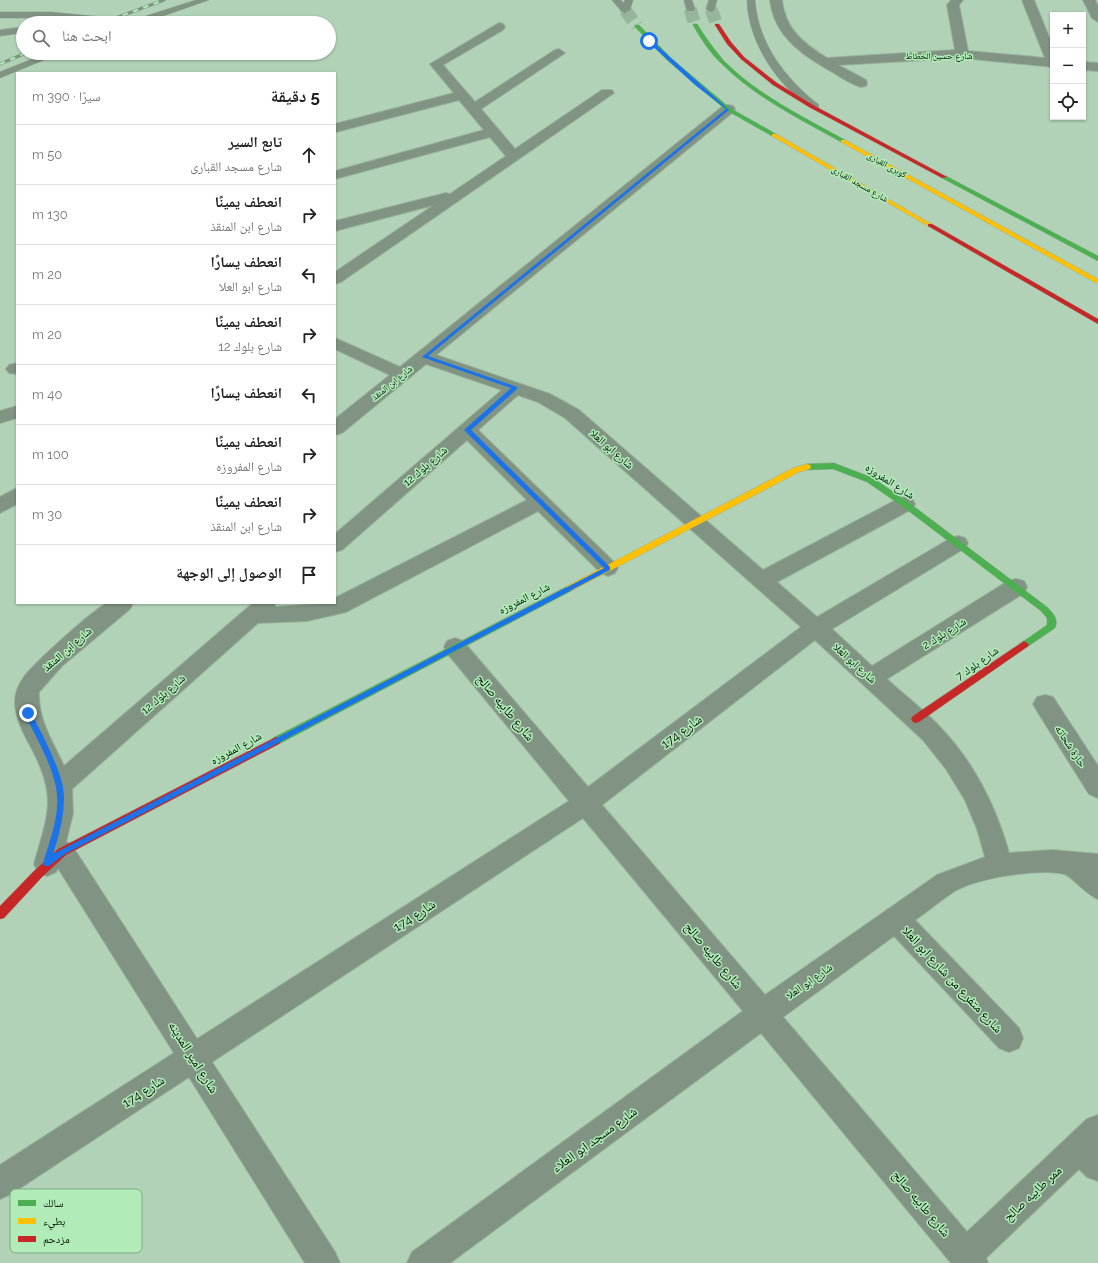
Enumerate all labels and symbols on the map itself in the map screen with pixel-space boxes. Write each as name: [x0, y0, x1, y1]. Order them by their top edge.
route start: [640, 32, 658, 50]
street label: شارع حسين الخطاط: [906, 51, 972, 62]
street label: كوبرى القبارى: [865, 150, 909, 180]
street label: شارع مسجد القبارى: [829, 164, 890, 205]
street label: شارع ابن المنقذ: [370, 363, 415, 403]
street label: شارع ابو العلا: [587, 427, 636, 472]
street label: شارع بلوك 12: [401, 444, 450, 489]
street label: شارع المفروزه: [863, 461, 917, 502]
street label: شارع المفروزه: [496, 580, 552, 617]
street label: شارع بلوك 2: [920, 615, 969, 652]
street label: شارع ابن المنقذ: [40, 625, 95, 674]
street label: شارع ابو العلا: [830, 641, 879, 686]
street label: شارع بلوك 7: [953, 644, 1001, 683]
street label: شارع طابيه صالح: [472, 671, 538, 745]
street label: شارع بلوك 12: [139, 672, 188, 717]
route end: [19, 704, 37, 722]
street label: شارع 174: [658, 711, 706, 753]
street label: حارة شحاته: [1052, 723, 1089, 770]
street label: شارع المفروزه: [209, 730, 264, 767]
street label: شارع 174: [391, 896, 439, 936]
street label: شارع طابيه صالح: [680, 919, 746, 993]
street label: شارع متفرع من شارع ابو العلا: [898, 923, 1006, 1037]
street label: شارع ابو العلا: [784, 961, 835, 1002]
street label: شارع امير المدينه: [164, 1019, 222, 1097]
street label: شارع 174: [120, 1072, 168, 1112]
street label: شارع مسجد ابو العلاء: [549, 1103, 641, 1177]
street label: ممر طابيه صالح: [1000, 1163, 1066, 1226]
street label: شارع طابيه صالح: [888, 1167, 954, 1241]
legend: [10, 1189, 142, 1253]
text: سالك: [43, 1197, 63, 1210]
text: بطيء: [43, 1215, 65, 1230]
text: مزدحم: [43, 1233, 70, 1247]

